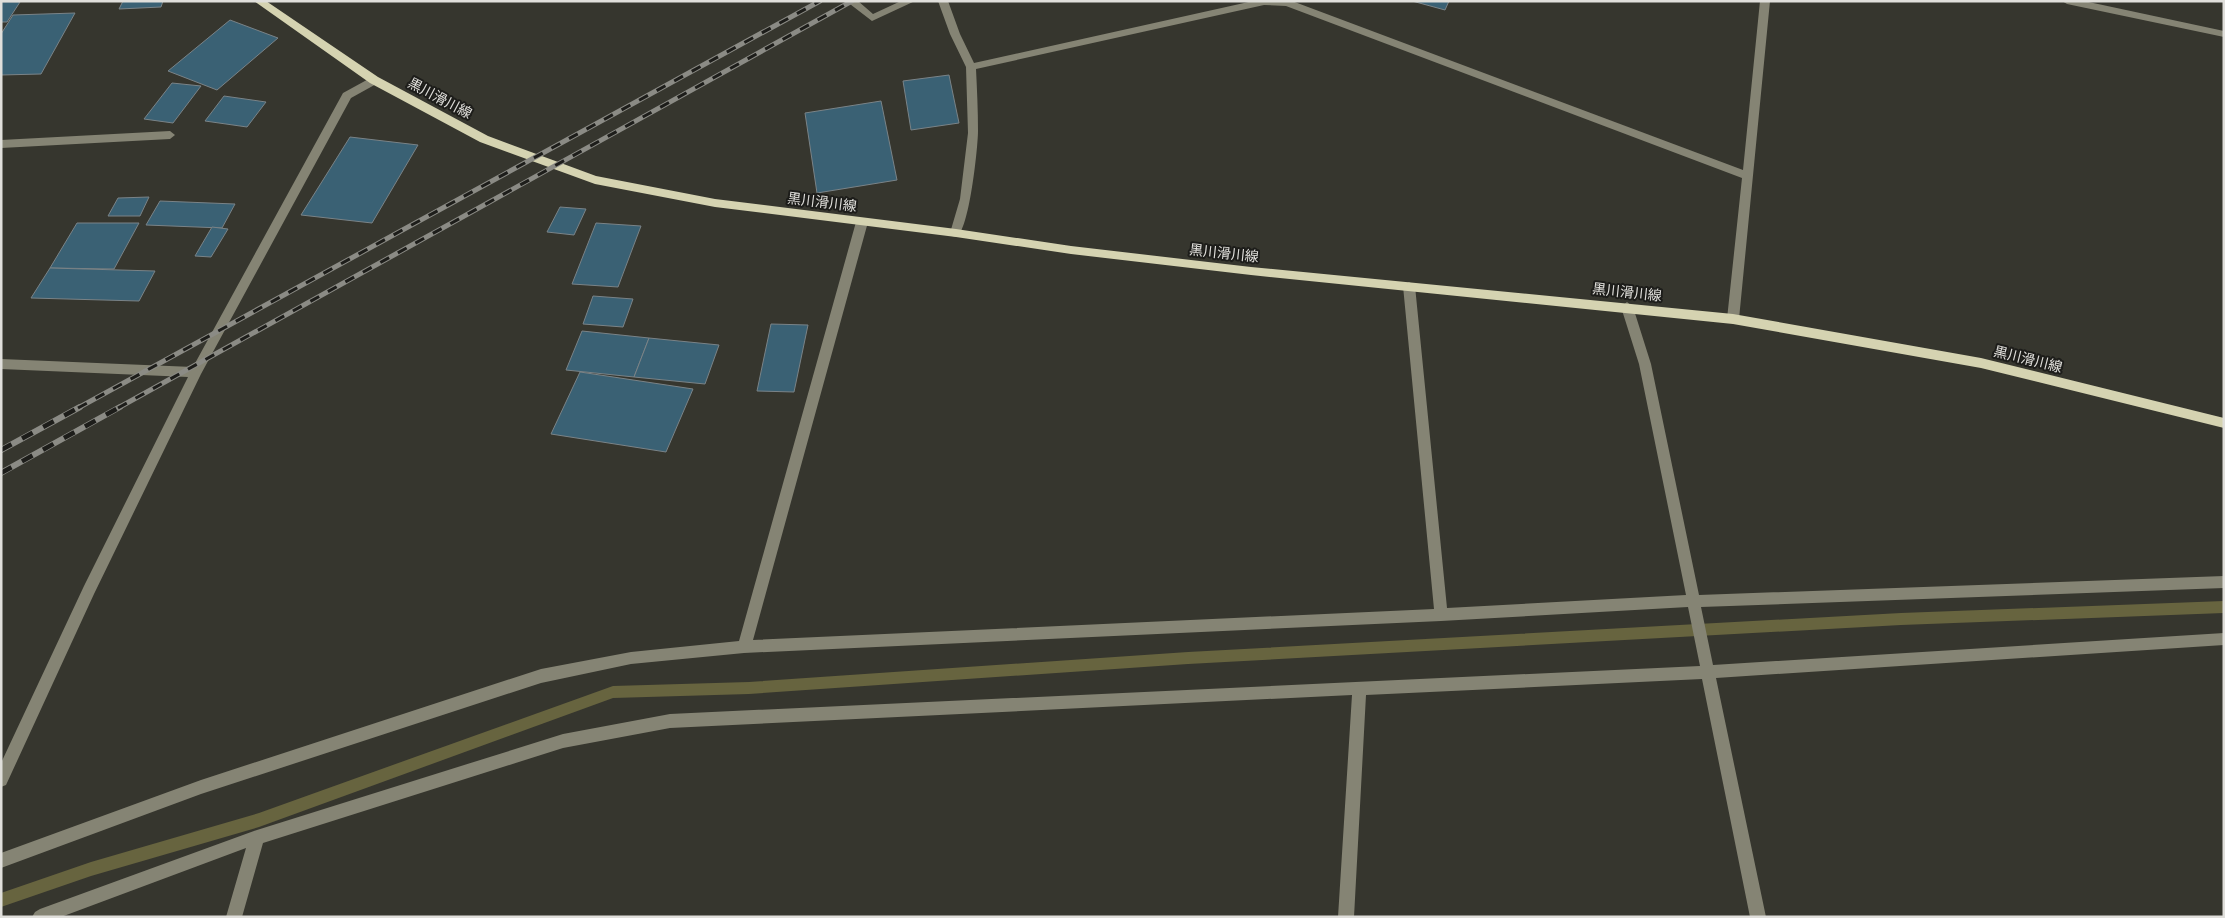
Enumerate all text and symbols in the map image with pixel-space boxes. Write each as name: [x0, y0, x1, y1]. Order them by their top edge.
street label: 黒川滑川線: [405, 74, 475, 121]
street label: 黒川滑川線: [786, 189, 858, 214]
street label: 黒川滑川線: [1188, 240, 1260, 265]
street label: 黒川滑川線: [1591, 279, 1663, 304]
street label: 黒川滑川線: [1992, 342, 2064, 375]

